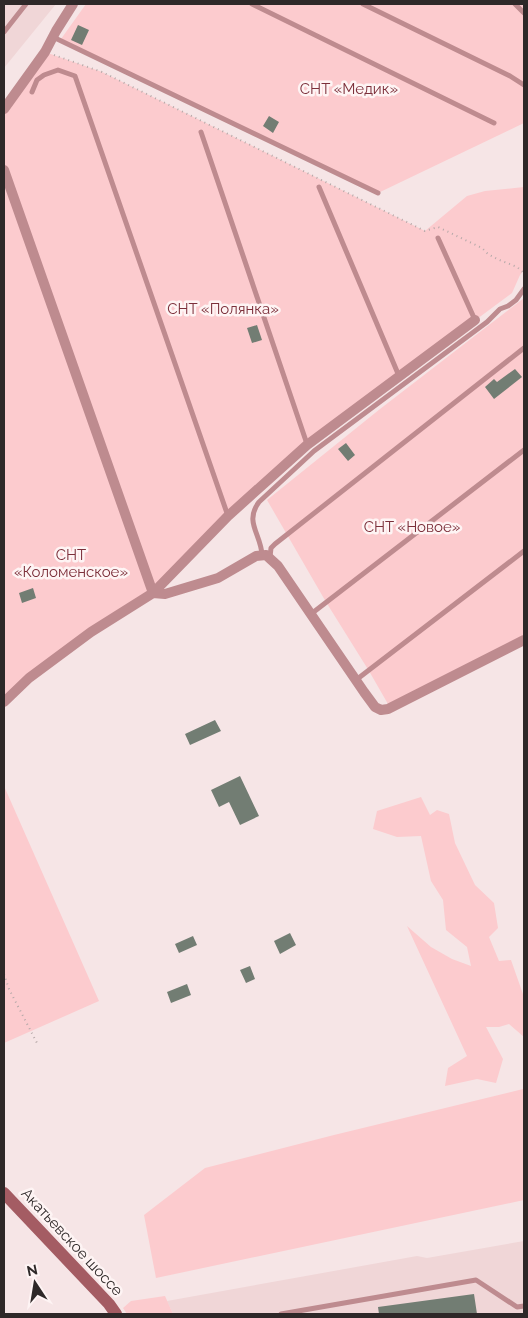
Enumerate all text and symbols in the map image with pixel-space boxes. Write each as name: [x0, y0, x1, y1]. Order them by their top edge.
park label: СНТ «Медик»: [300, 80, 398, 98]
park label: СНТ «Полянка»: [167, 300, 279, 318]
park label: СНТ «Новое»: [364, 518, 460, 536]
park label: СНТ «Коломенское»: [14, 546, 128, 581]
street label: Акатьевское шоссе: [18, 1184, 127, 1300]
north arrow: [10, 1258, 60, 1308]
text: N: [25, 1261, 39, 1279]

